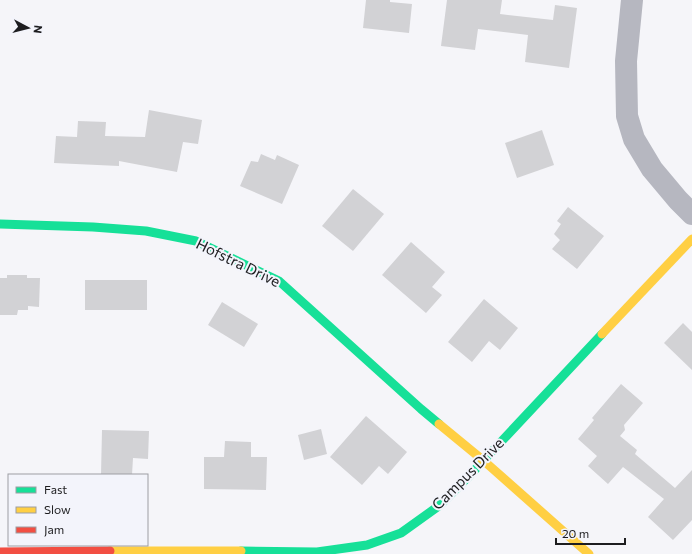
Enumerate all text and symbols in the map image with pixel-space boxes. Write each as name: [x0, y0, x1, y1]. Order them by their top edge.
north arrow: [8, 8, 48, 48]
text: N: [31, 24, 45, 34]
street label: Hofstra Drive: [193, 234, 284, 290]
street label: Campus Drive: [428, 433, 507, 513]
legend: [8, 474, 148, 546]
text: Fast: [44, 482, 67, 496]
text: Slow: [44, 502, 71, 516]
scale bar: [556, 520, 625, 546]
text: Jam: [44, 522, 64, 537]
text: 20 m: [562, 526, 589, 540]

